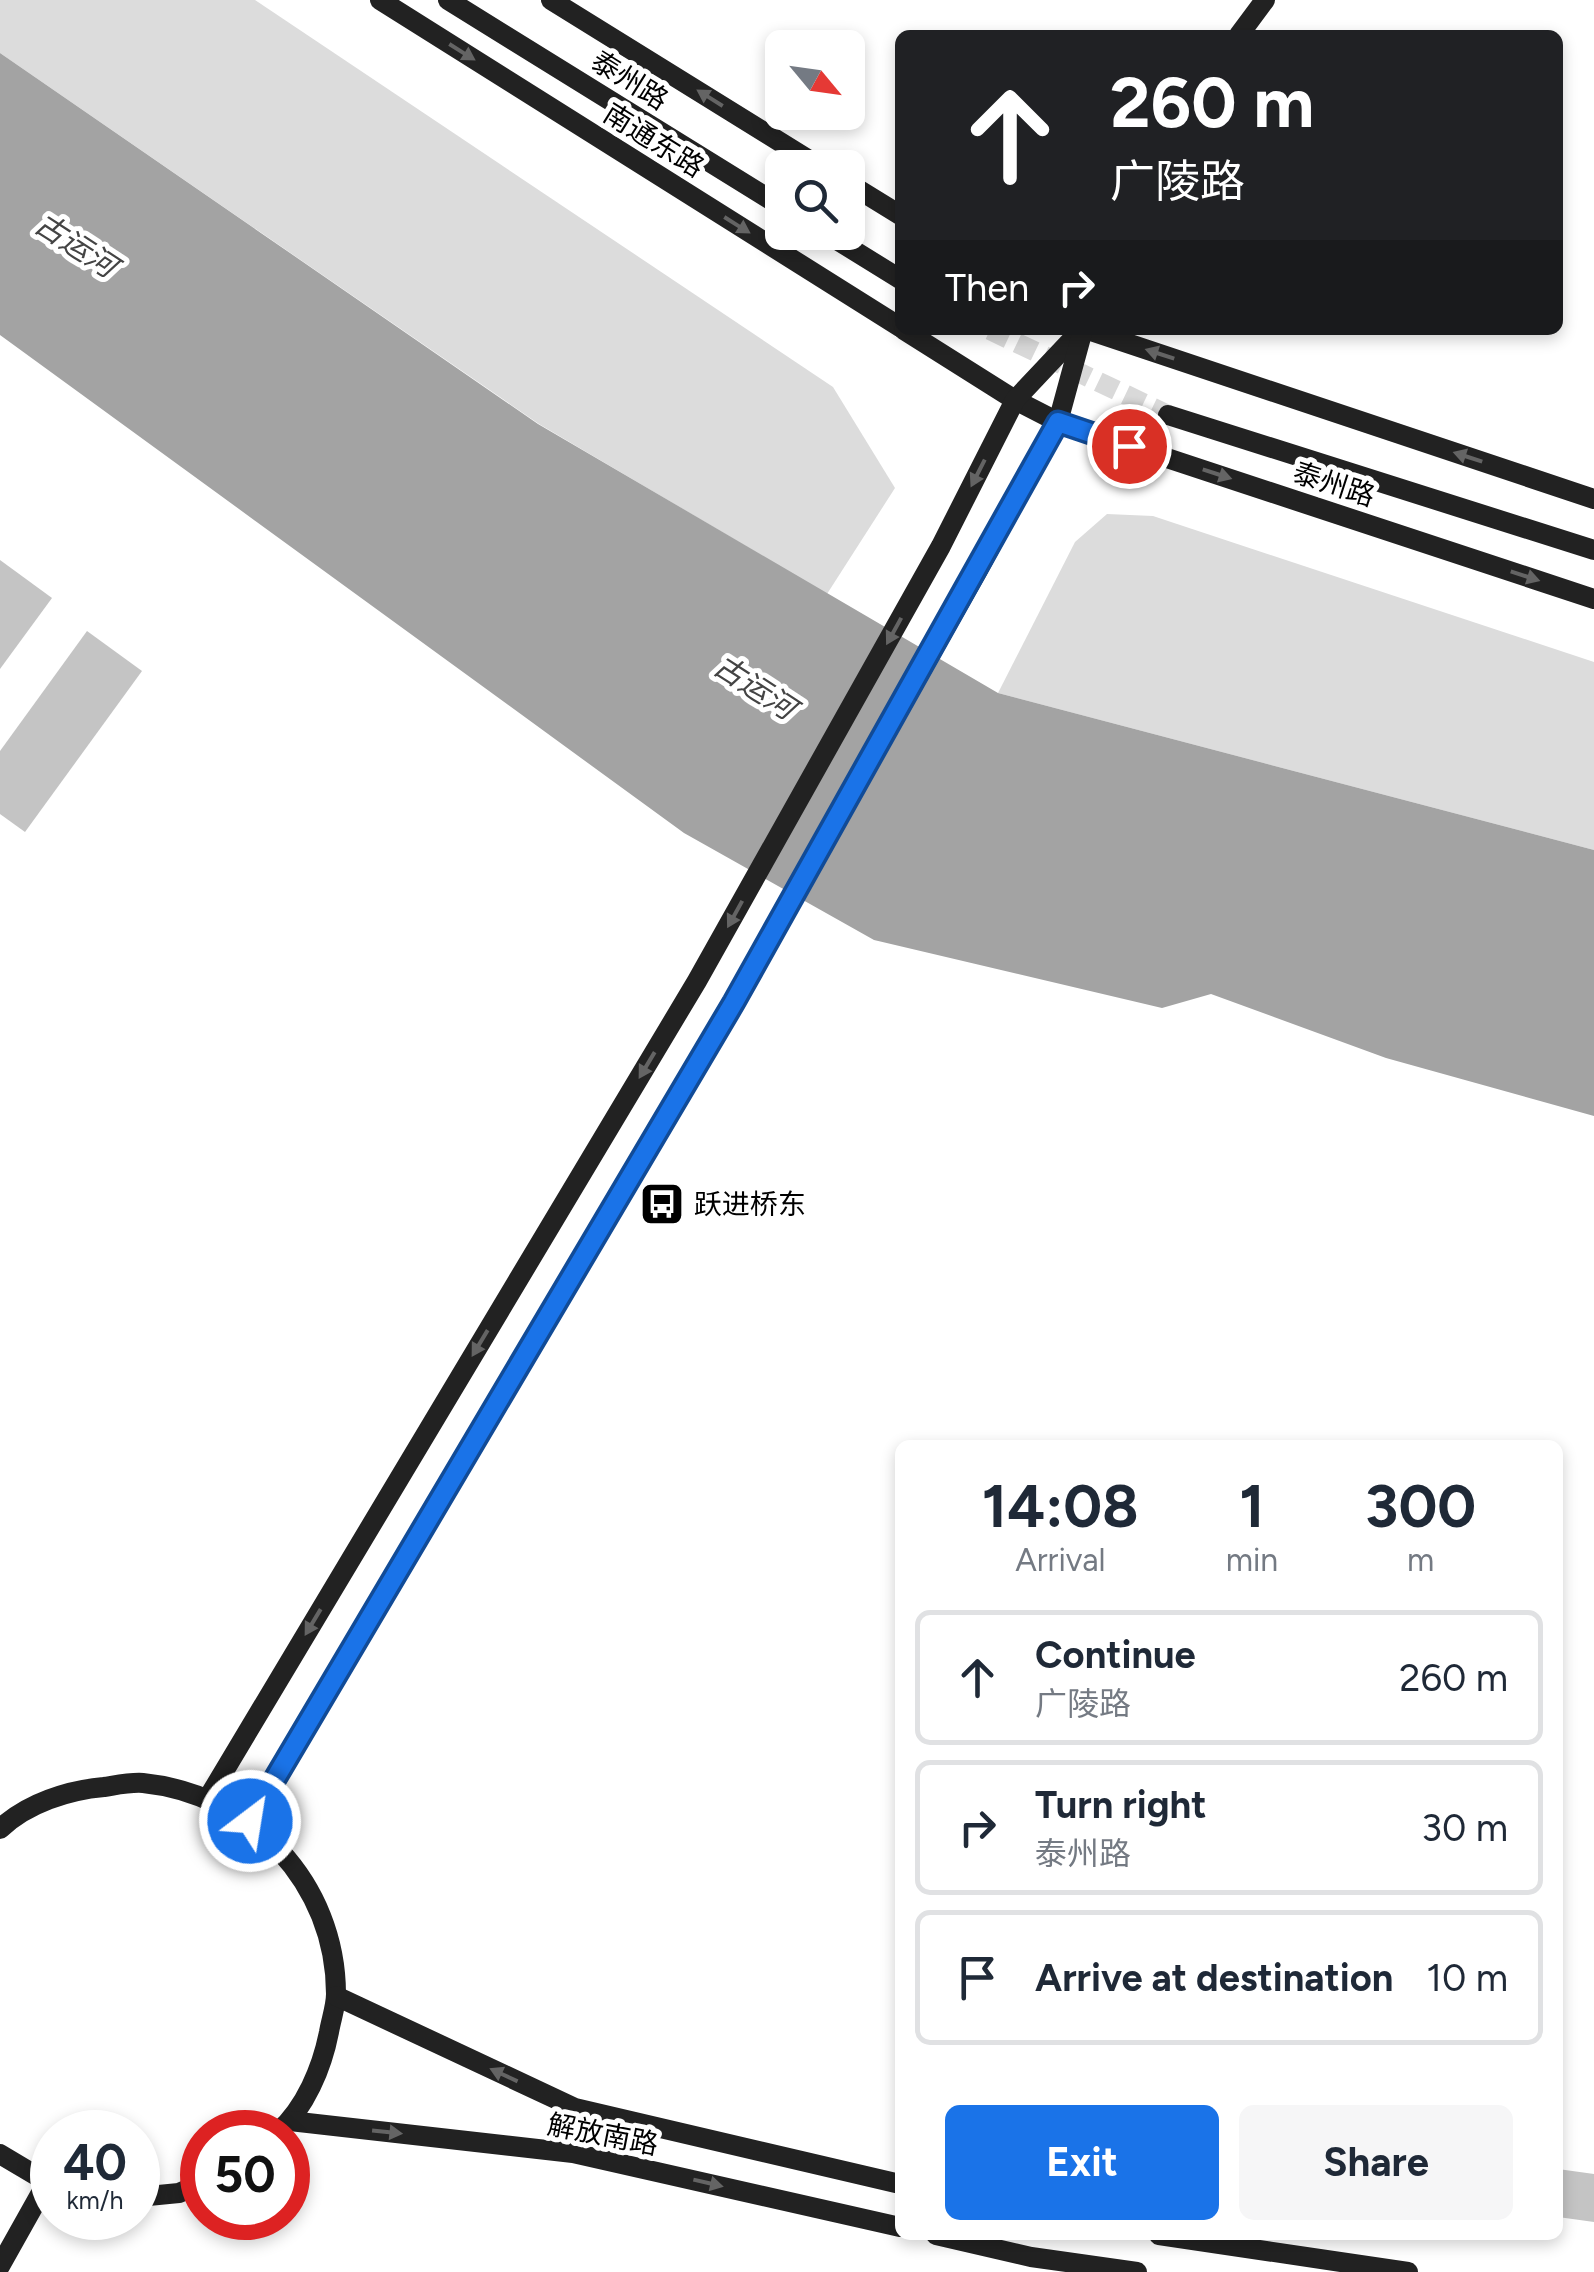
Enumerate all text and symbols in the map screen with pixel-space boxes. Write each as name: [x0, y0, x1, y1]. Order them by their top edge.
north arrow: [765, 30, 865, 130]
map controls: [765, 30, 865, 250]
one-way arrow: [448, 43, 476, 60]
street label: 泰州路: [585, 43, 675, 117]
text: 260 m: [1110, 60, 1314, 145]
icon: ahead: [945, 70, 1075, 200]
one-way arrow: [696, 90, 724, 107]
street label: 南通东路: [597, 96, 711, 184]
button: search: [765, 150, 865, 250]
text: 广陵路: [1110, 154, 1245, 208]
water label: 古运河: [28, 205, 128, 288]
one-way arrow: [723, 216, 751, 233]
icon: right: [1049, 260, 1104, 315]
text: Then: [945, 265, 1029, 311]
one-way arrow: [1145, 346, 1175, 361]
pin: [1087, 404, 1172, 489]
icon: arrive: [1102, 419, 1157, 474]
one-way arrow: [1453, 449, 1483, 464]
street label: 泰州路: [1289, 455, 1379, 513]
one-way arrow: [970, 459, 987, 488]
one-way arrow: [1202, 468, 1232, 483]
one-way arrow: [1511, 570, 1541, 585]
one-way arrow: [885, 617, 903, 645]
water label: 古运河: [707, 647, 807, 730]
one-way arrow: [726, 900, 743, 929]
one-way arrow: [639, 1051, 656, 1079]
bus stop icon: 跃进桥东: [639, 1181, 685, 1227]
place label: 跃进桥东: [694, 1187, 806, 1221]
one-way arrow: [472, 1329, 489, 1358]
text: 14:08: [982, 1470, 1139, 1542]
text: 1: [1239, 1470, 1265, 1542]
text: 300: [1365, 1470, 1476, 1542]
text: Arrival: [1015, 1541, 1106, 1579]
text: min: [1226, 1541, 1278, 1579]
text: m: [1407, 1541, 1434, 1579]
one-way arrow: [305, 1608, 322, 1636]
text: Continue: [1035, 1632, 1196, 1678]
icon: ahead: [950, 1650, 1005, 1705]
text: 260 m: [1399, 1655, 1508, 1701]
text: 广陵路: [1035, 1685, 1131, 1723]
position arrow: [198, 1769, 302, 1873]
text: Turn right: [1035, 1782, 1207, 1828]
icon: right: [950, 1800, 1005, 1855]
text: 30 m: [1421, 1805, 1508, 1851]
text: 泰州路: [1035, 1835, 1131, 1873]
icon: arrive: [950, 1950, 1005, 2005]
text: Arrive at destination: [1035, 1955, 1393, 2001]
text: 10 m: [1426, 1955, 1508, 2001]
one-way arrow: [489, 2066, 518, 2083]
button: Exit: [945, 2105, 1219, 2220]
button: Share: [1239, 2105, 1513, 2220]
street label: 解放南路: [545, 2107, 661, 2161]
speed limit sign: 50: [180, 2110, 310, 2240]
one-way arrow: [372, 2124, 404, 2140]
text: 40: [63, 2132, 127, 2193]
one-way arrow: [693, 2176, 724, 2191]
text: km/h: [66, 2185, 124, 2215]

